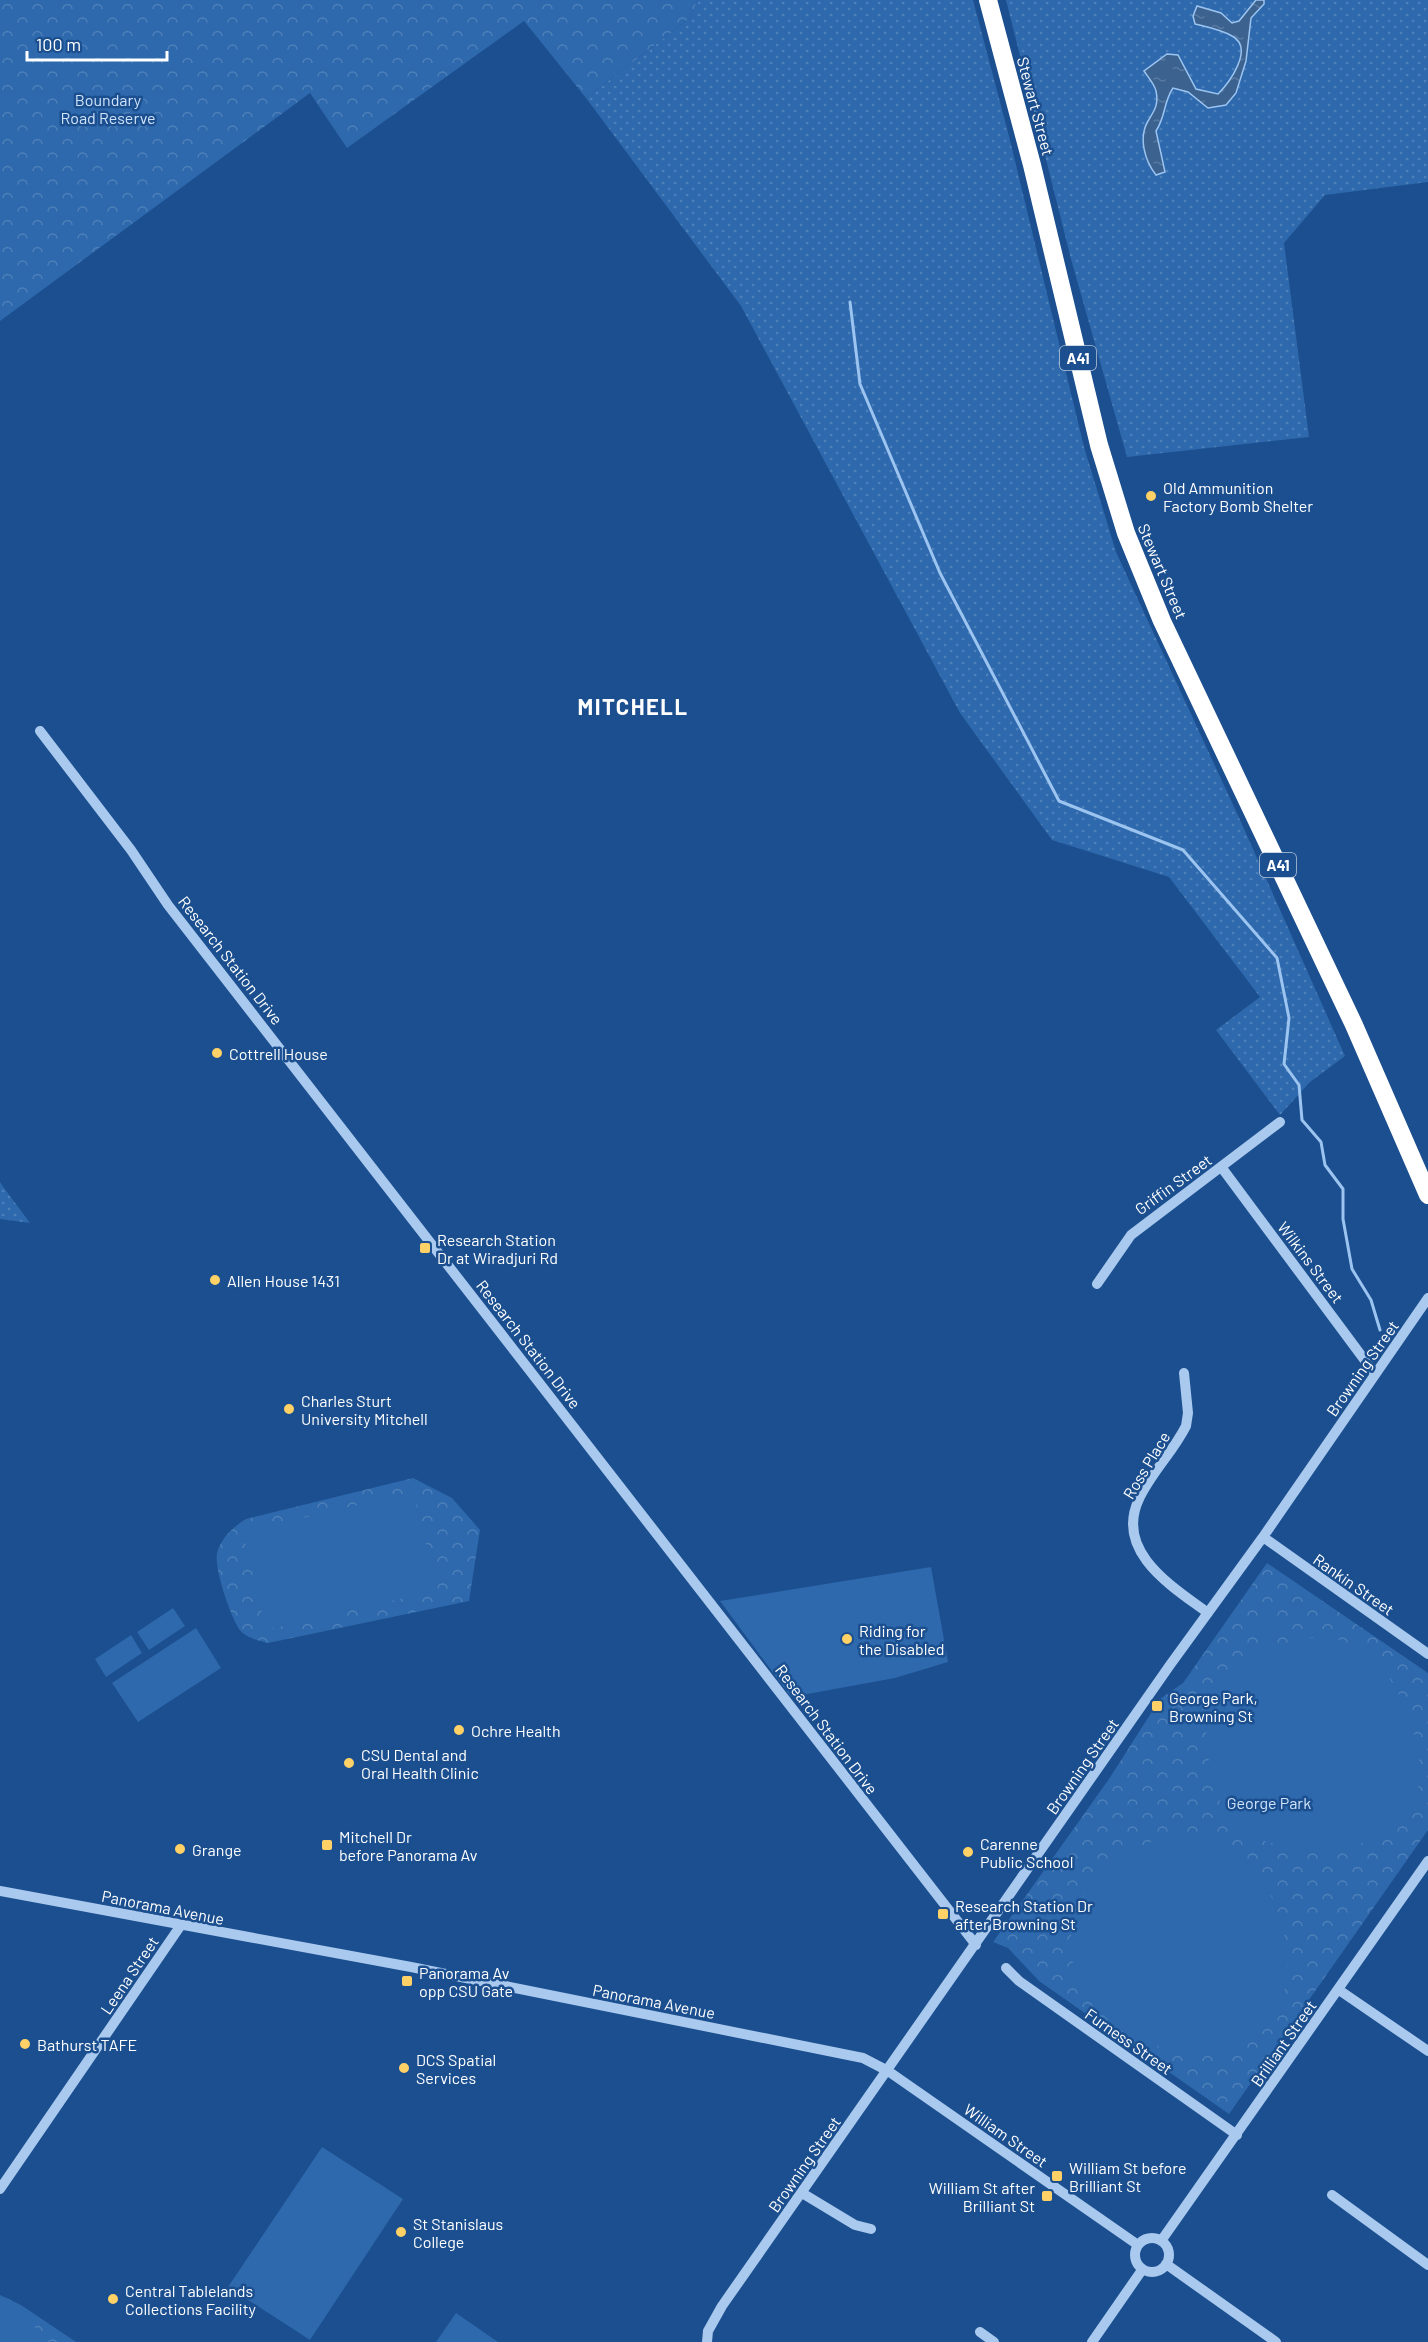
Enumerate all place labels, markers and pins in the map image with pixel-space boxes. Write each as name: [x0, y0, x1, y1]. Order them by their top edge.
place label: Old Ammunition Factory Bomb Shelter: [1163, 478, 1313, 515]
marker: Old Ammunition Factory Bomb Shelter: [1144, 489, 1158, 503]
place label: Cottrell House: [229, 1044, 328, 1063]
marker: Cottrell House: [210, 1046, 224, 1060]
place label: Research Station Dr at Wiradjuri Rd: [437, 1230, 558, 1267]
marker: Research Station Dr at Wiradjuri Rd: [418, 1241, 432, 1255]
place label: Allen House 1431: [227, 1271, 340, 1290]
marker: Allen House 1431: [208, 1273, 222, 1287]
place label: Charles Sturt University Mitchell: [301, 1391, 428, 1428]
marker: Charles Sturt University Mitchell: [282, 1402, 296, 1416]
place label: Riding for the Disabled: [859, 1621, 945, 1658]
marker: Riding for the Disabled: [840, 1632, 854, 1646]
place label: George Park, Browning St: [1169, 1688, 1258, 1725]
marker: George Park, Browning St: [1150, 1699, 1164, 1713]
place label: Ochre Health: [471, 1721, 561, 1740]
marker: Ochre Health: [452, 1723, 466, 1737]
place label: CSU Dental and Oral Health Clinic: [361, 1745, 479, 1782]
marker: CSU Dental and Oral Health Clinic: [342, 1756, 356, 1770]
place label: Mitchell Dr before Panorama Av: [339, 1827, 478, 1864]
place label: Carenne Public School: [980, 1834, 1073, 1871]
marker: Mitchell Dr before Panorama Av: [320, 1838, 334, 1852]
place label: Grange: [192, 1840, 242, 1859]
marker: Grange: [173, 1842, 187, 1856]
marker: Carenne Public School: [961, 1845, 975, 1859]
place label: Research Station Dr after Browning St: [955, 1896, 1093, 1933]
marker: Research Station Dr after Browning St: [936, 1907, 950, 1921]
place label: Panorama Av opp CSU Gate: [419, 1963, 513, 2000]
marker: Panorama Av opp CSU Gate: [400, 1974, 414, 1988]
place label: Bathurst TAFE: [37, 2035, 137, 2054]
marker: Bathurst TAFE: [18, 2037, 32, 2051]
place label: DCS Spatial Services: [416, 2050, 496, 2087]
marker: DCS Spatial Services: [397, 2061, 411, 2075]
place label: William St before Brilliant St: [1069, 2158, 1187, 2195]
marker: William St before Brilliant St: [1050, 2169, 1064, 2183]
place label: William St after Brilliant St: [929, 2178, 1035, 2215]
marker: William St after Brilliant St: [1040, 2189, 1054, 2203]
place label: St Stanislaus College: [413, 2214, 503, 2251]
marker: St Stanislaus College: [394, 2225, 408, 2239]
place label: Central Tablelands Collections Facility: [125, 2281, 257, 2318]
marker: Central Tablelands Collections Facility: [106, 2292, 120, 2306]

